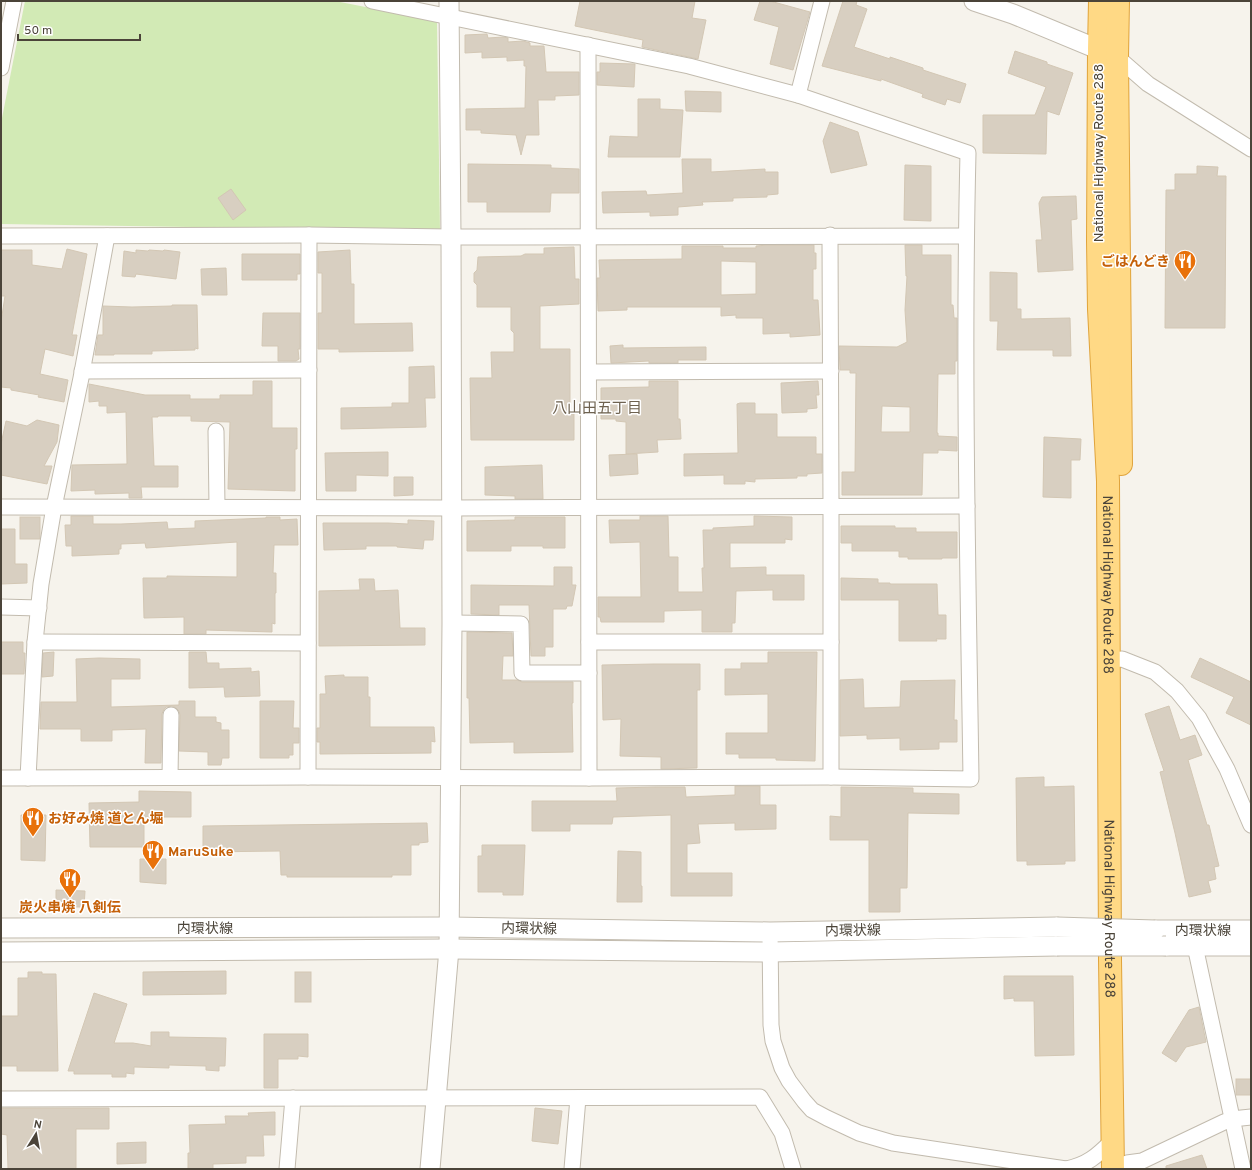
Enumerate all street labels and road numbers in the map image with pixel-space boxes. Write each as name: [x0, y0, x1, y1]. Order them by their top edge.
street label: National Highway Route 288: [1091, 64, 1108, 242]
street label: National Highway Route 288: [1098, 495, 1116, 674]
street label: National Highway Route 288: [1099, 819, 1118, 998]
street label: 内環状線: [177, 920, 233, 938]
street label: 内環状線: [501, 920, 557, 938]
street label: 内環状線: [825, 922, 881, 940]
street label: 内環状線: [1175, 922, 1231, 940]

